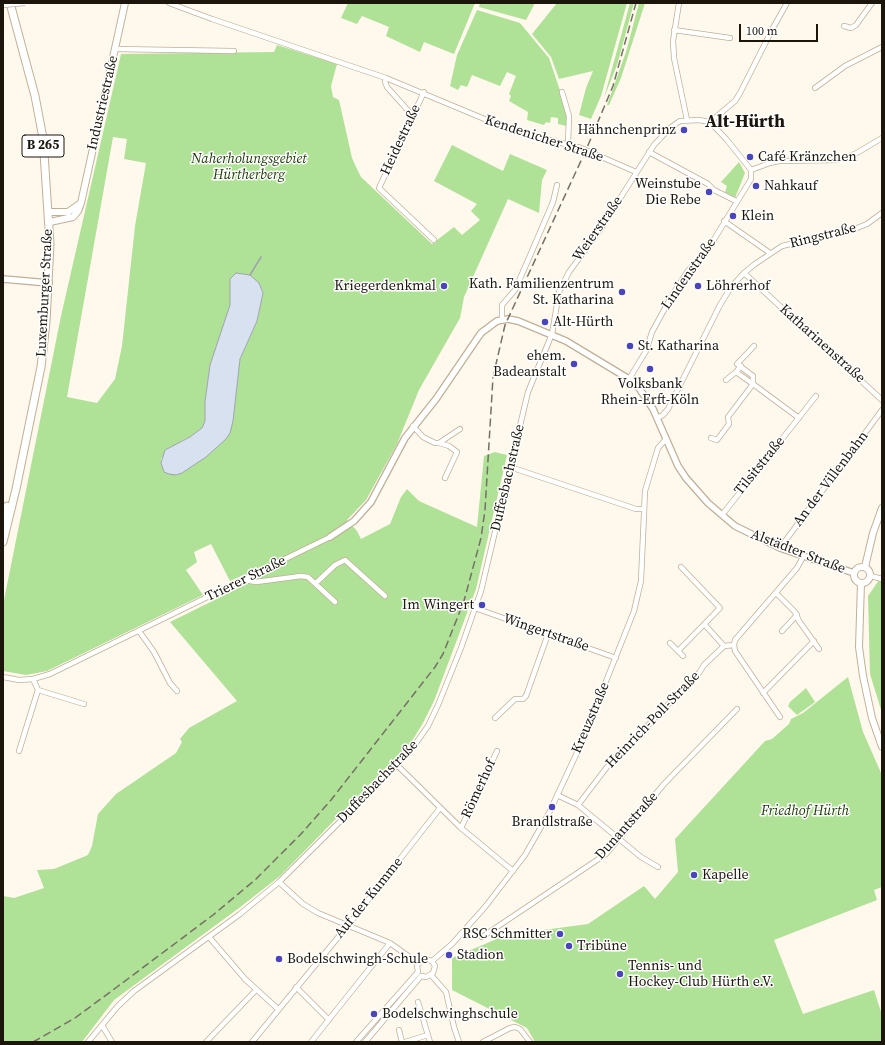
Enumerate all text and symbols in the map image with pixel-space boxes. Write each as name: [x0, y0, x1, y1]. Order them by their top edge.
scale bar: [741, 16, 820, 42]
text: 100 m: [746, 23, 778, 39]
street label: Industriestraße: [84, 54, 122, 152]
street label: Heidestraße: [377, 102, 425, 178]
district label: Alt-Hürth: [705, 111, 785, 133]
street label: Kendenicher Straße: [483, 112, 605, 166]
place label: Hähnchenprinz: [578, 122, 676, 138]
marker: Hähnchenprinz: [679, 125, 689, 135]
road number: B 265: [22, 135, 64, 157]
place label: Café Kränzchen: [758, 149, 857, 165]
park label: Naherholungsgebiet Hürtherberg: [191, 151, 307, 184]
marker: Café Kränzchen: [745, 152, 755, 162]
place label: Weinstube Die Rebe: [635, 176, 701, 208]
place label: Nahkauf: [764, 178, 818, 194]
marker: Nahkauf: [751, 181, 761, 191]
marker: Weinstube Die Rebe: [704, 187, 714, 197]
street label: Weierstraße: [569, 193, 627, 265]
place label: Klein: [741, 208, 774, 224]
marker: Klein: [728, 211, 738, 221]
street label: Ringstraße: [788, 220, 858, 252]
street label: Luxemburger Straße: [33, 229, 57, 357]
street label: Lindenstraße: [658, 235, 720, 313]
place label: Kath. Familienzentrum St. Katharina: [469, 276, 614, 308]
place label: Kriegerdenkmal: [334, 278, 436, 294]
place label: Löhrerhof: [706, 278, 770, 294]
marker: Kriegerdenkmal: [439, 281, 449, 291]
marker: Löhrerhof: [693, 281, 703, 291]
marker: Kath. Familienzentrum St. Katharina: [617, 287, 627, 297]
street label: Katharinenstraße: [776, 301, 868, 387]
place label: Alt-Hürth: [553, 314, 613, 330]
marker: Alt-Hürth: [540, 317, 550, 327]
place label: St. Katharina: [638, 338, 719, 354]
marker: St. Katharina: [625, 341, 635, 351]
place label: ehem. Badeanstalt: [493, 348, 566, 380]
marker: ehem. Badeanstalt: [569, 359, 579, 369]
marker: Volksbank Rhein-Erft-Köln: [645, 364, 655, 374]
place label: Volksbank Rhein-Erft-Köln: [601, 376, 699, 408]
street label: Duffesbachstraße: [488, 423, 528, 533]
street label: An der Villenbahn: [790, 428, 872, 530]
street label: Tilsitstraße: [731, 433, 789, 499]
street label: Alstädter Straße: [748, 526, 848, 578]
street label: Trierer Straße: [203, 552, 289, 606]
place label: Im Wingert: [402, 597, 474, 613]
marker: Im Wingert: [477, 600, 487, 610]
street label: Wingertstraße: [501, 610, 591, 656]
street label: Heinrich-Poll-Straße: [602, 668, 704, 772]
street label: Kreuzstraße: [568, 680, 614, 756]
street label: Duffesbachstraße: [334, 737, 422, 827]
street label: Römerhof: [458, 757, 500, 821]
street label: Dunantstraße: [592, 789, 662, 863]
marker: Brandlstraße: [547, 802, 557, 812]
park label: Friedhof Hürth: [761, 803, 849, 819]
place label: Brandlstraße: [511, 814, 593, 830]
street label: Auf der Kumme: [331, 854, 407, 942]
place label: Kapelle: [702, 867, 749, 883]
marker: Kapelle: [689, 870, 699, 880]
place label: RSC Schmitter: [462, 926, 552, 942]
marker: RSC Schmitter: [555, 929, 565, 939]
place label: Tribüne: [577, 938, 627, 954]
marker: Tribüne: [564, 941, 574, 951]
place label: Stadion: [457, 947, 504, 963]
marker: Stadion: [444, 950, 454, 960]
place label: Bodelschwingh-Schule: [287, 951, 428, 967]
marker: Bodelschwingh-Schule: [274, 954, 284, 964]
place label: Tennis- und Hockey-Club Hürth e.V.: [628, 958, 774, 990]
marker: Tennis- und Hockey-Club Hürth e.V.: [615, 969, 625, 979]
place label: Bodelschwinghschule: [382, 1006, 518, 1022]
marker: Bodelschwinghschule: [369, 1009, 379, 1019]

